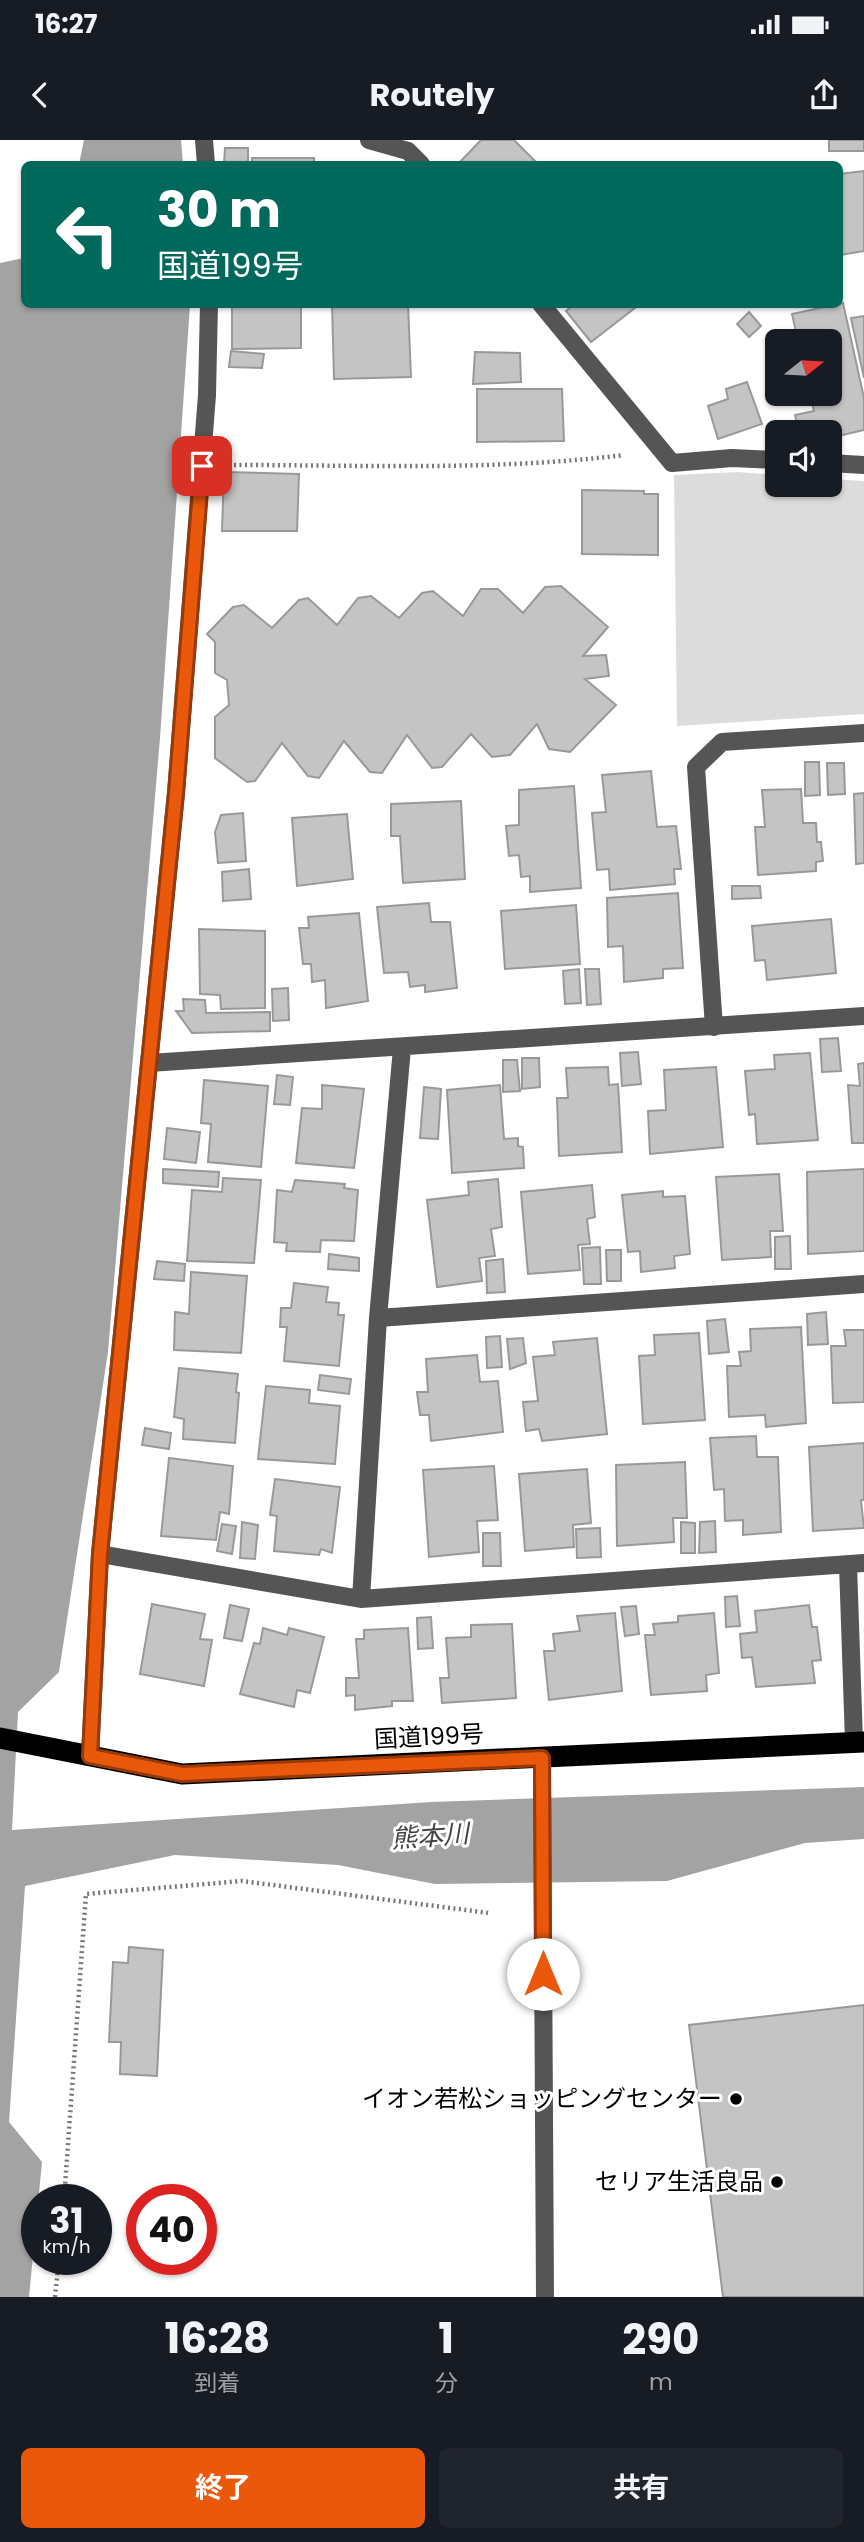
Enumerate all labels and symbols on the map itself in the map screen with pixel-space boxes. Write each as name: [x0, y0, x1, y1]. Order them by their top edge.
north arrow: [765, 329, 842, 406]
pin: [172, 436, 232, 496]
street label: 国道199号: [373, 1717, 485, 1756]
water label: 熊本川: [390, 1815, 473, 1857]
position arrow: [506, 1937, 580, 2011]
place label: イオン若松ショッピングセンター: [362, 2082, 722, 2115]
marker: イオン若松ショッピングセンター: [728, 2091, 744, 2107]
place label: セリア生活良品: [595, 2165, 763, 2198]
marker: セリア生活良品: [769, 2174, 785, 2190]
speed limit sign: 40: [126, 2184, 217, 2275]

